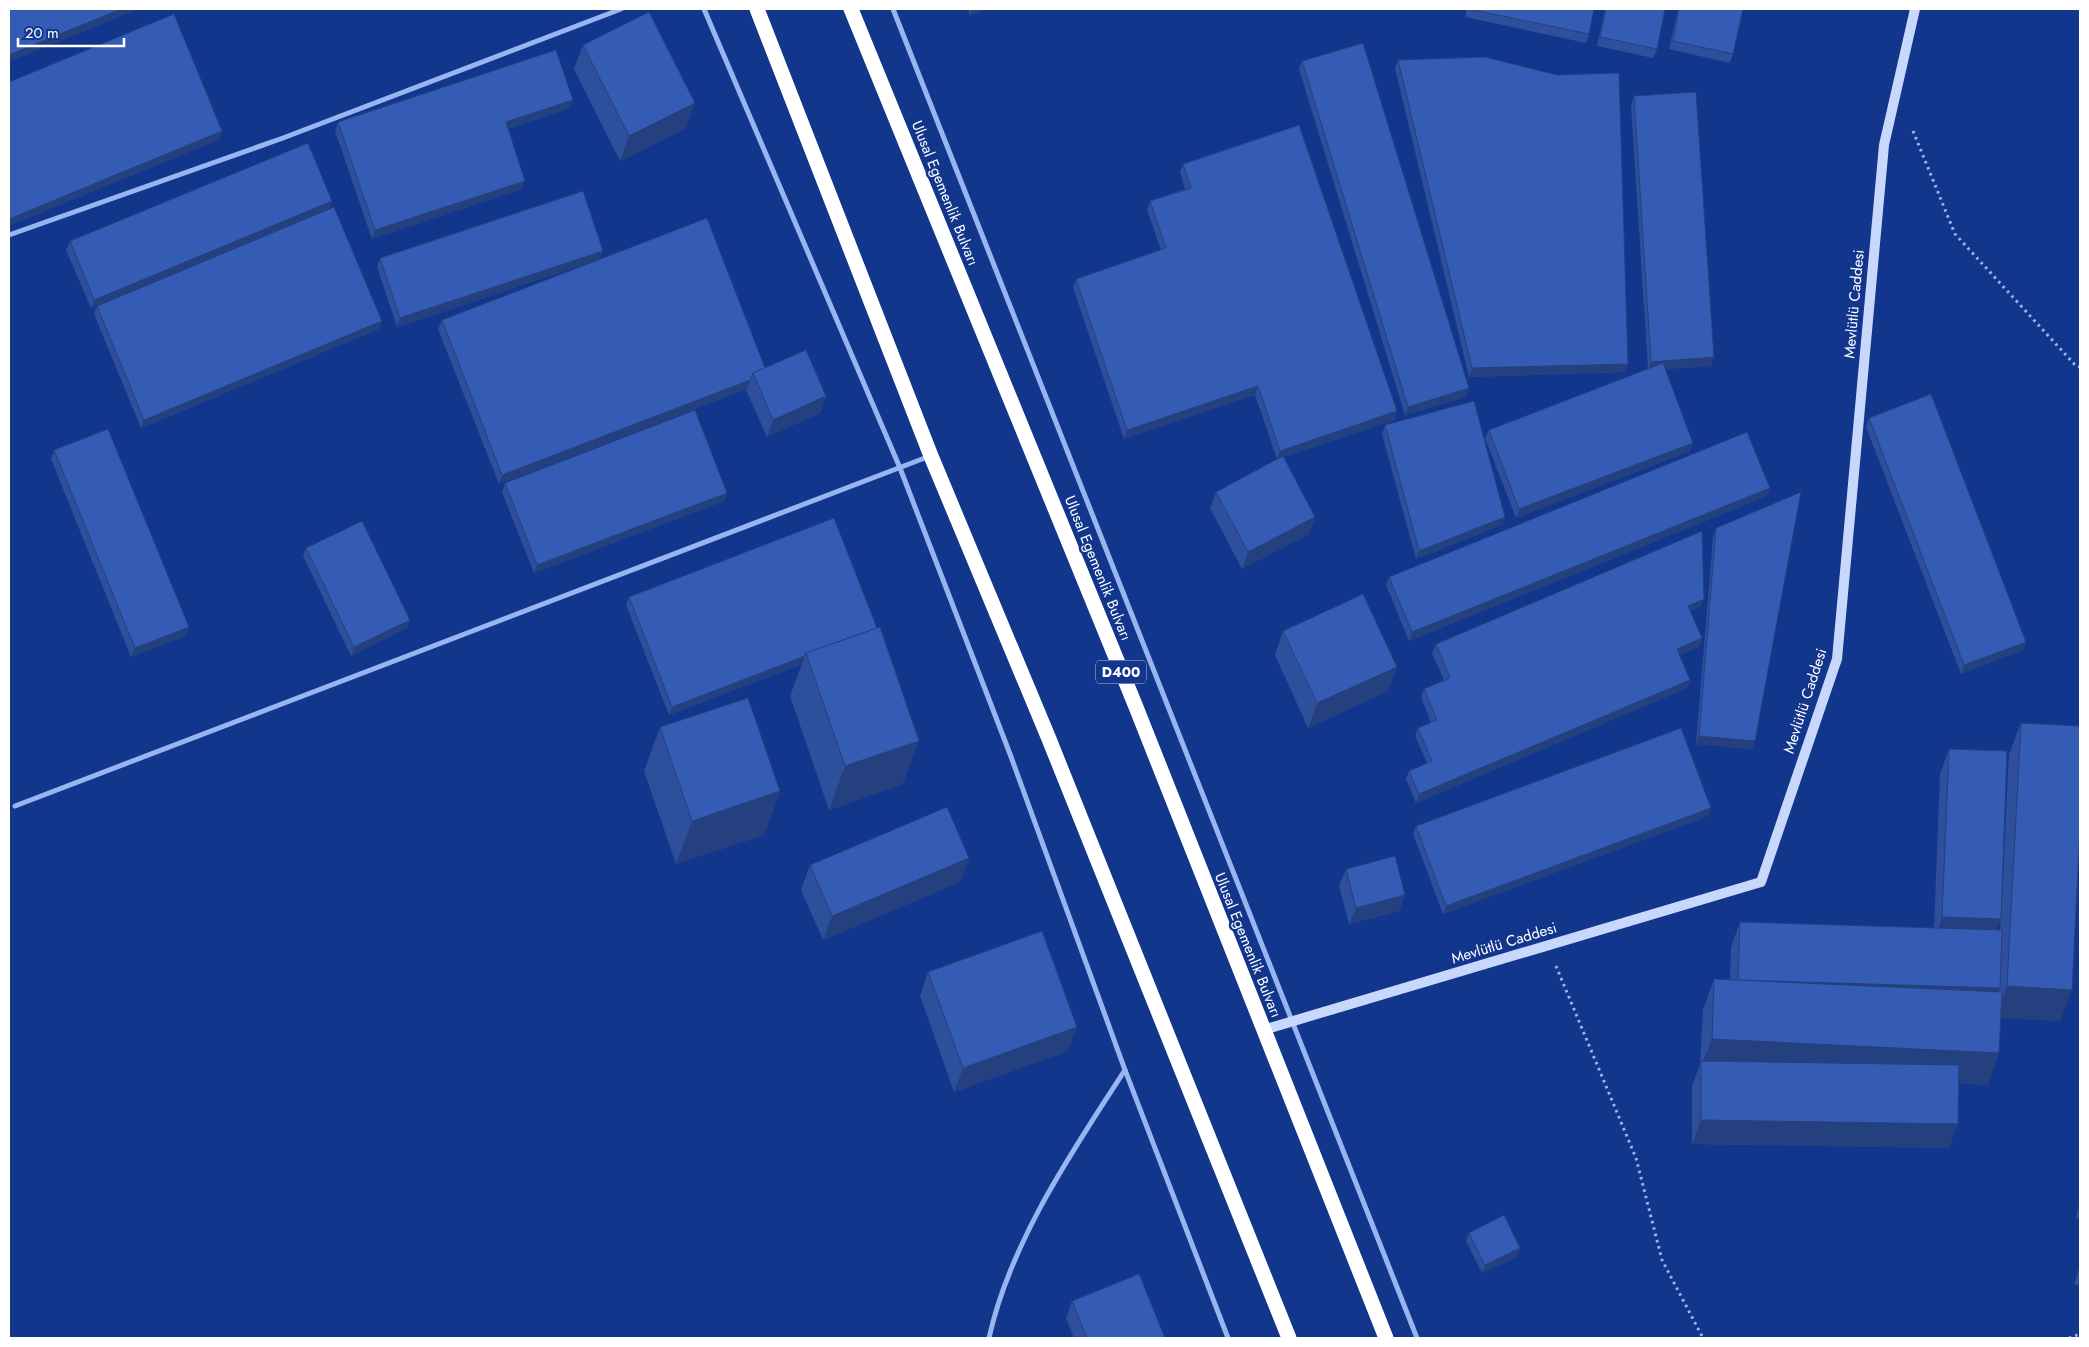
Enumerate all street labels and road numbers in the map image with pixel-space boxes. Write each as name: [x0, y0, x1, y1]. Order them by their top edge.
street label: Ulusal Egemenlik Bulvarı: [906, 117, 984, 269]
street label: Mevlütlü Caddesi: [1838, 249, 1870, 359]
street label: Ulusal Egemenlik Bulvarı: [1059, 492, 1137, 644]
street label: Mevlütlü Caddesi: [1778, 646, 1832, 756]
road number: D400: [1096, 660, 1146, 684]
street label: Ulusal Egemenlik Bulvarı: [1209, 869, 1287, 1021]
street label: Mevlütlü Caddesi: [1449, 917, 1559, 969]

